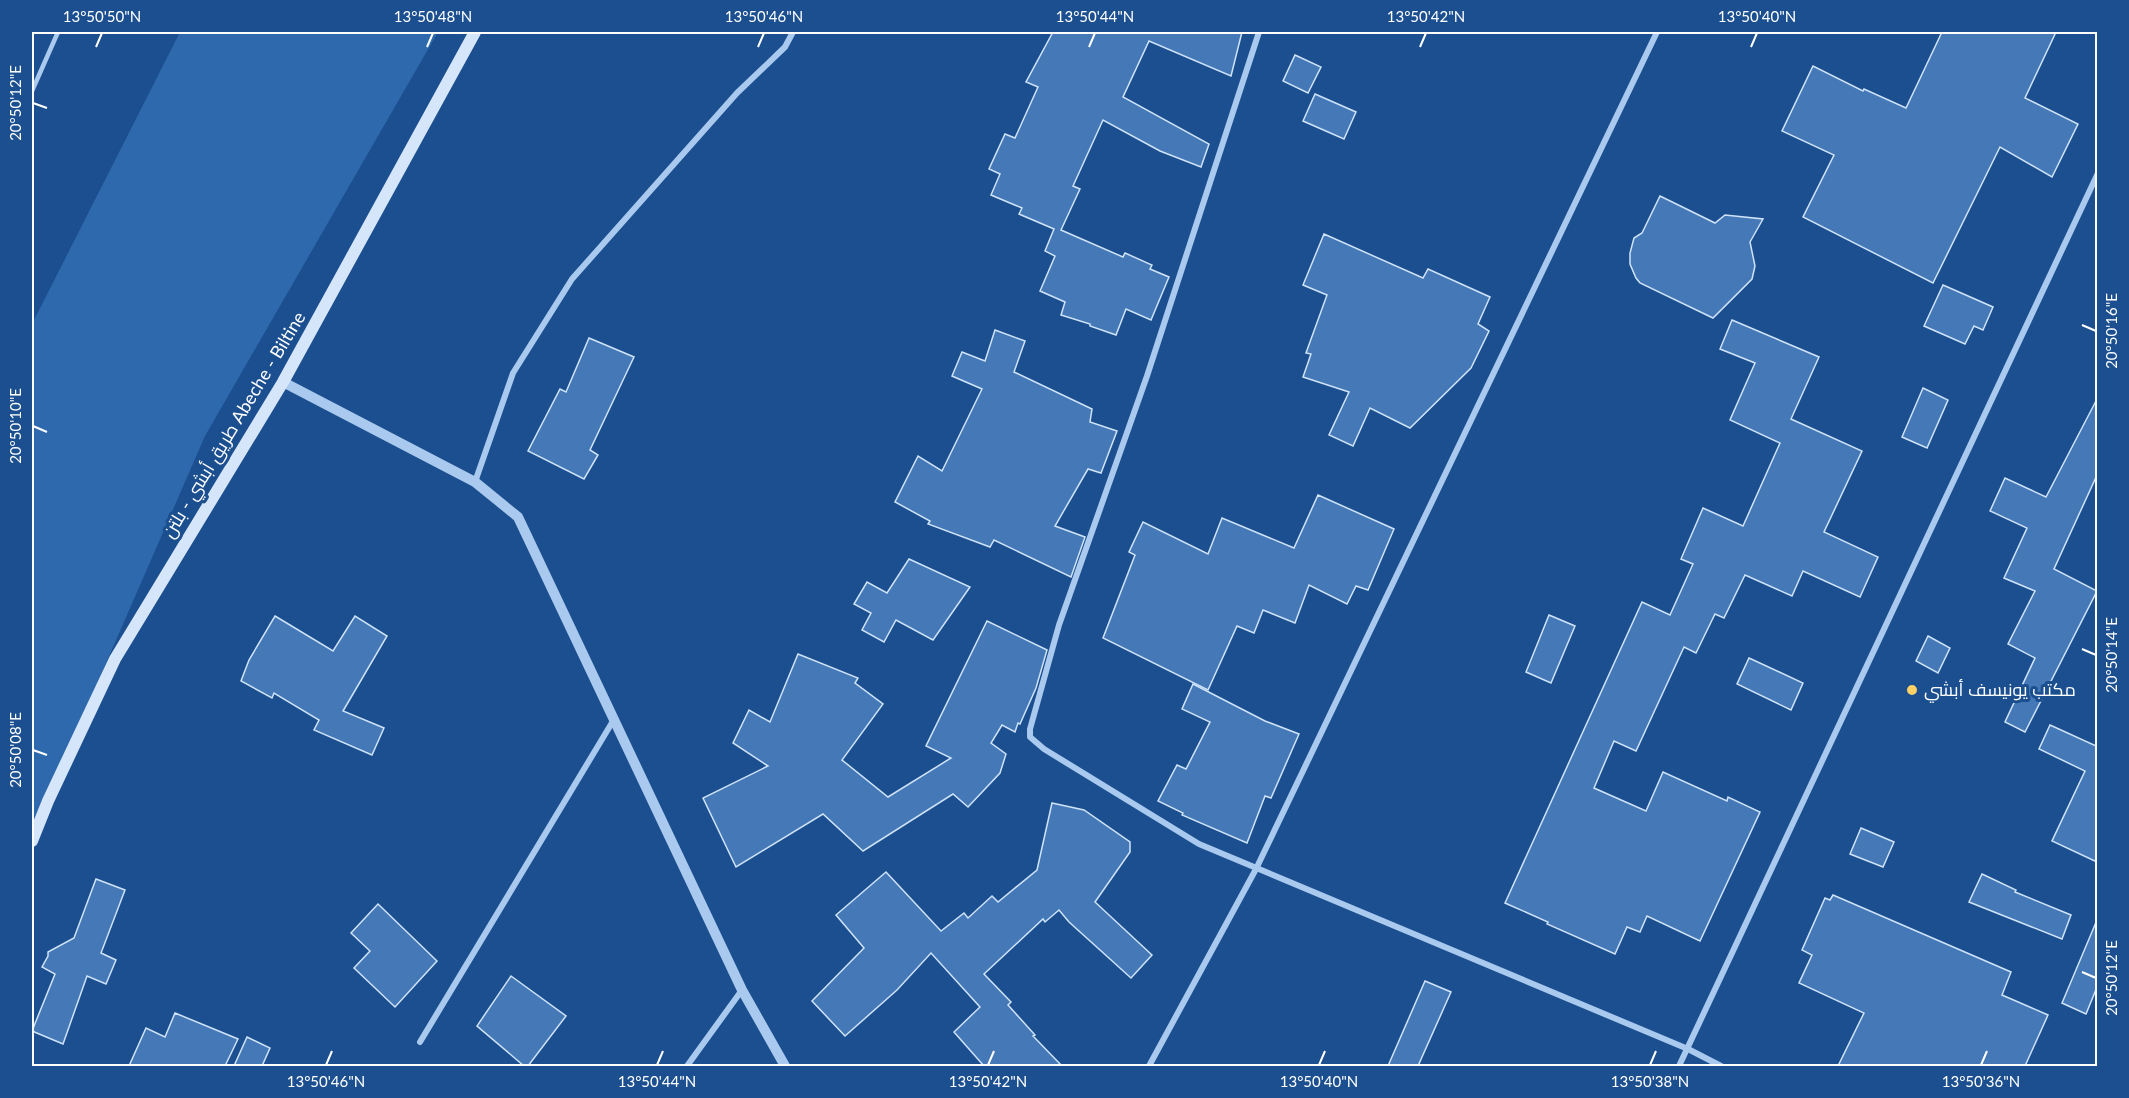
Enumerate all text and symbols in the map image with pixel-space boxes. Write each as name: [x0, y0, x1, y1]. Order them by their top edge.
text: 13°50'50"N: [63, 7, 141, 25]
text: 13°50'48"N: [394, 7, 472, 25]
text: 13°50'46"N: [725, 7, 803, 25]
text: 13°50'44"N: [1056, 7, 1134, 25]
text: 13°50'42"N: [1387, 7, 1465, 25]
text: 13°50'40"N: [1718, 7, 1796, 25]
text: 20°50'12"E: [6, 65, 24, 141]
text: 20°50'16"E: [2102, 293, 2120, 369]
street label: طريق أبشي - بلتن Abeche - Biltine: [157, 307, 312, 543]
text: 20°50'10"E: [6, 388, 24, 464]
text: 20°50'14"E: [2102, 617, 2120, 693]
place label: مكتب يونيسف أبشي: [1924, 678, 2076, 703]
marker: مكتب يونيسف أبشي: [1905, 683, 1919, 697]
text: 20°50'08"E: [6, 712, 24, 788]
text: 20°50'12"E: [2102, 940, 2120, 1016]
text: 13°50'46"N: [287, 1072, 365, 1090]
text: 13°50'44"N: [618, 1072, 696, 1090]
text: 13°50'42"N: [949, 1072, 1027, 1090]
text: 13°50'40"N: [1280, 1072, 1358, 1090]
text: 13°50'38"N: [1611, 1072, 1689, 1090]
text: 13°50'36"N: [1942, 1072, 2020, 1090]

